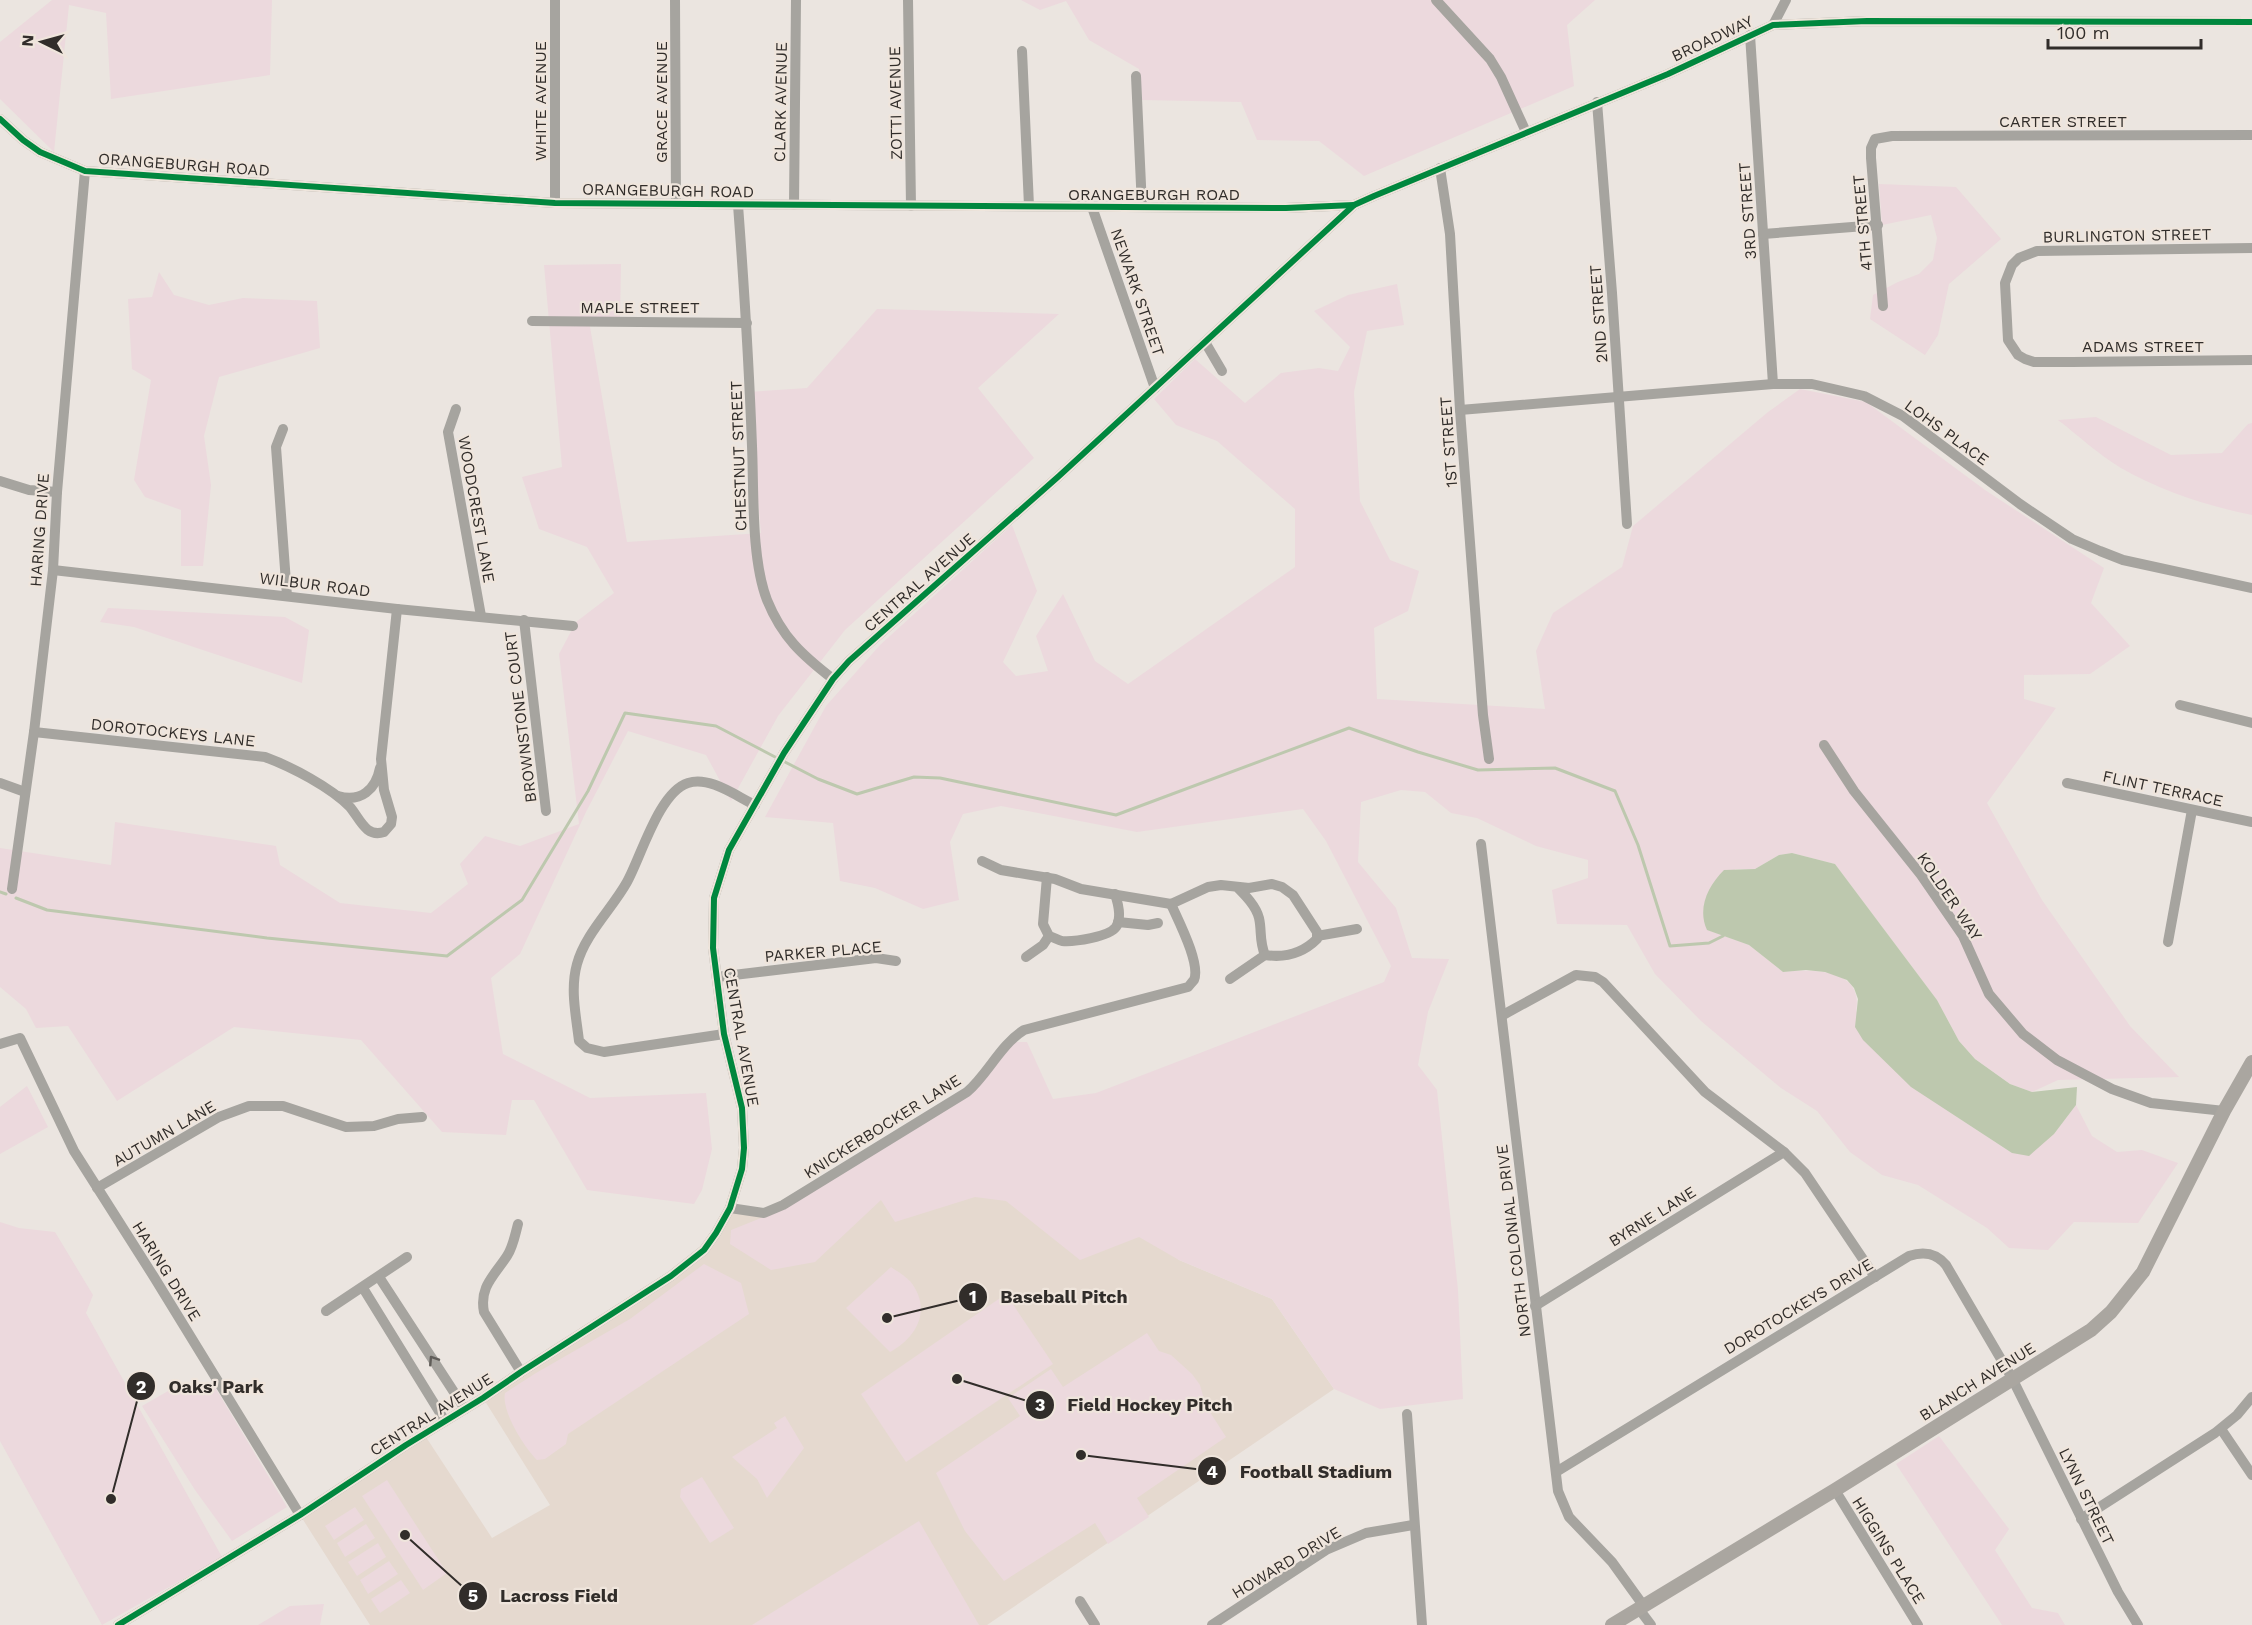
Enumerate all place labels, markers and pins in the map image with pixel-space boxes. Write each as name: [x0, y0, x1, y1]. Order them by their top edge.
callout: Baseball Pitch: [958, 1279, 1140, 1315]
callout: Oaks' Park: [126, 1368, 276, 1404]
callout: Field Hockey Pitch: [1025, 1387, 1245, 1423]
callout: Football Stadium: [1197, 1453, 1404, 1489]
callout: Lacross Field: [458, 1578, 630, 1614]

